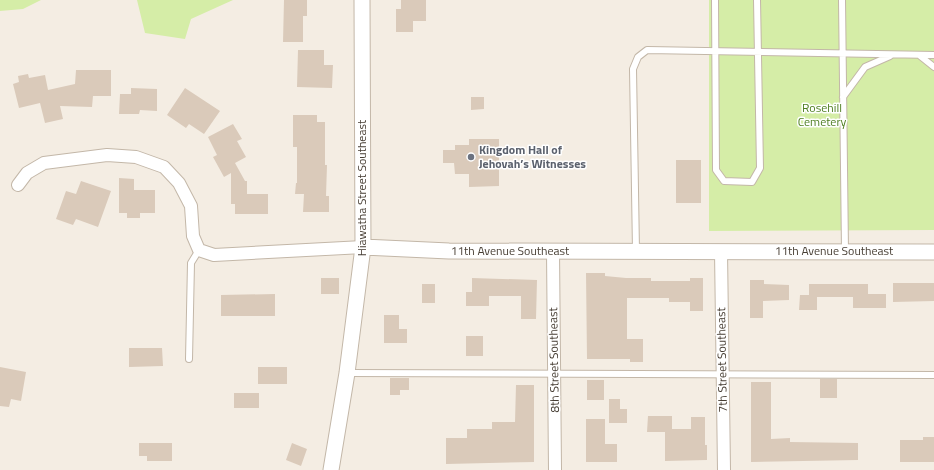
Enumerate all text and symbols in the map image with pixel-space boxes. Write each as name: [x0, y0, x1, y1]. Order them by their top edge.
park label: Rosehill Cemetery: [798, 98, 847, 131]
street label: Hiawatha Street Southeast: [352, 119, 371, 256]
place label: Kingdom Hall of Jehovah’s Witnesses: [479, 140, 586, 173]
marker: Kingdom Hall of Jehovah’s Witnesses: [466, 152, 476, 162]
street label: 11th Avenue Southeast: [451, 241, 570, 260]
street label: 11th Avenue Southeast: [775, 241, 894, 260]
street label: 8th Street Southeast: [543, 306, 564, 413]
street label: 7th Street Southeast: [711, 306, 732, 413]

